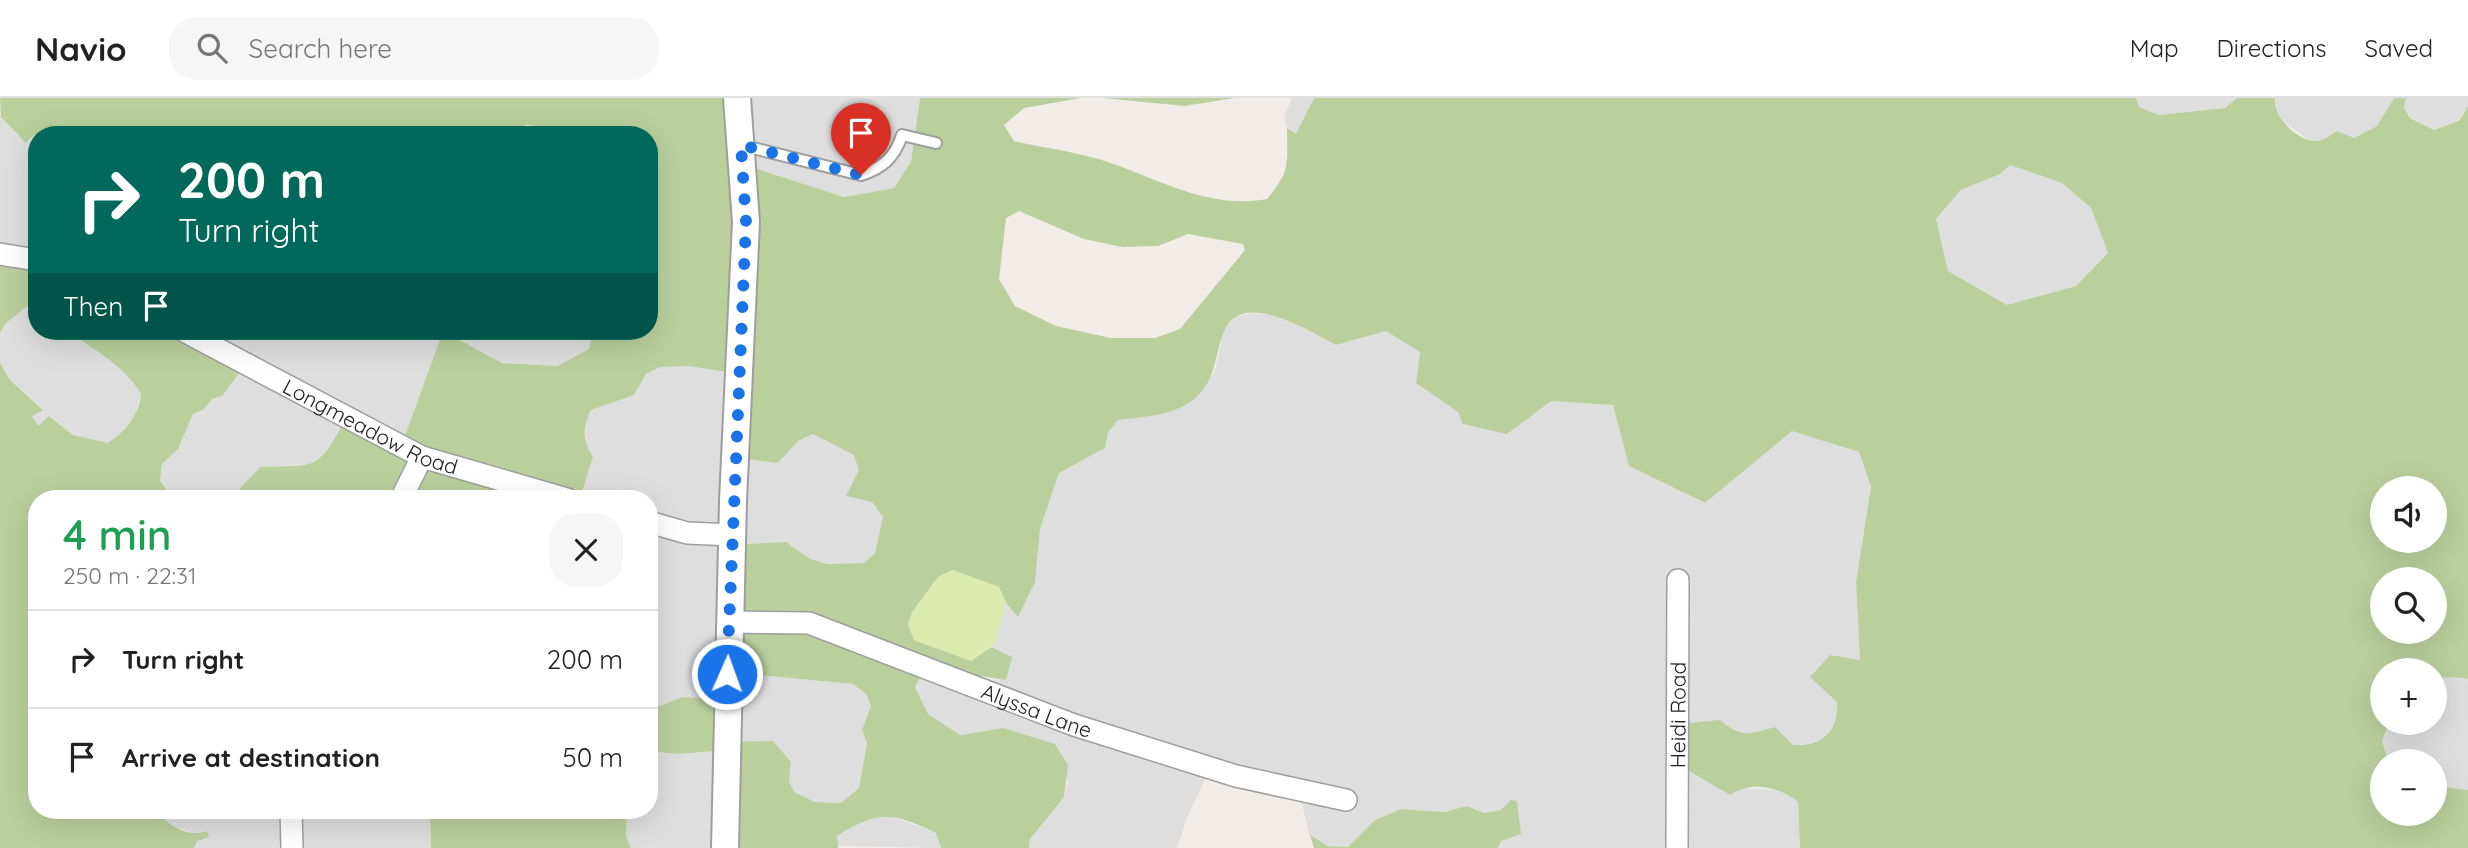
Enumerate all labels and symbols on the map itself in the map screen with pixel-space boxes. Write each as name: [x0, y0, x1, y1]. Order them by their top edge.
pin: [831, 103, 891, 175]
street label: Longmeadow Road: [279, 373, 461, 480]
position arrow: [690, 637, 764, 711]
street label: Heidi Road: [1664, 662, 1691, 768]
street label: Alyssa Lane: [978, 678, 1095, 743]

